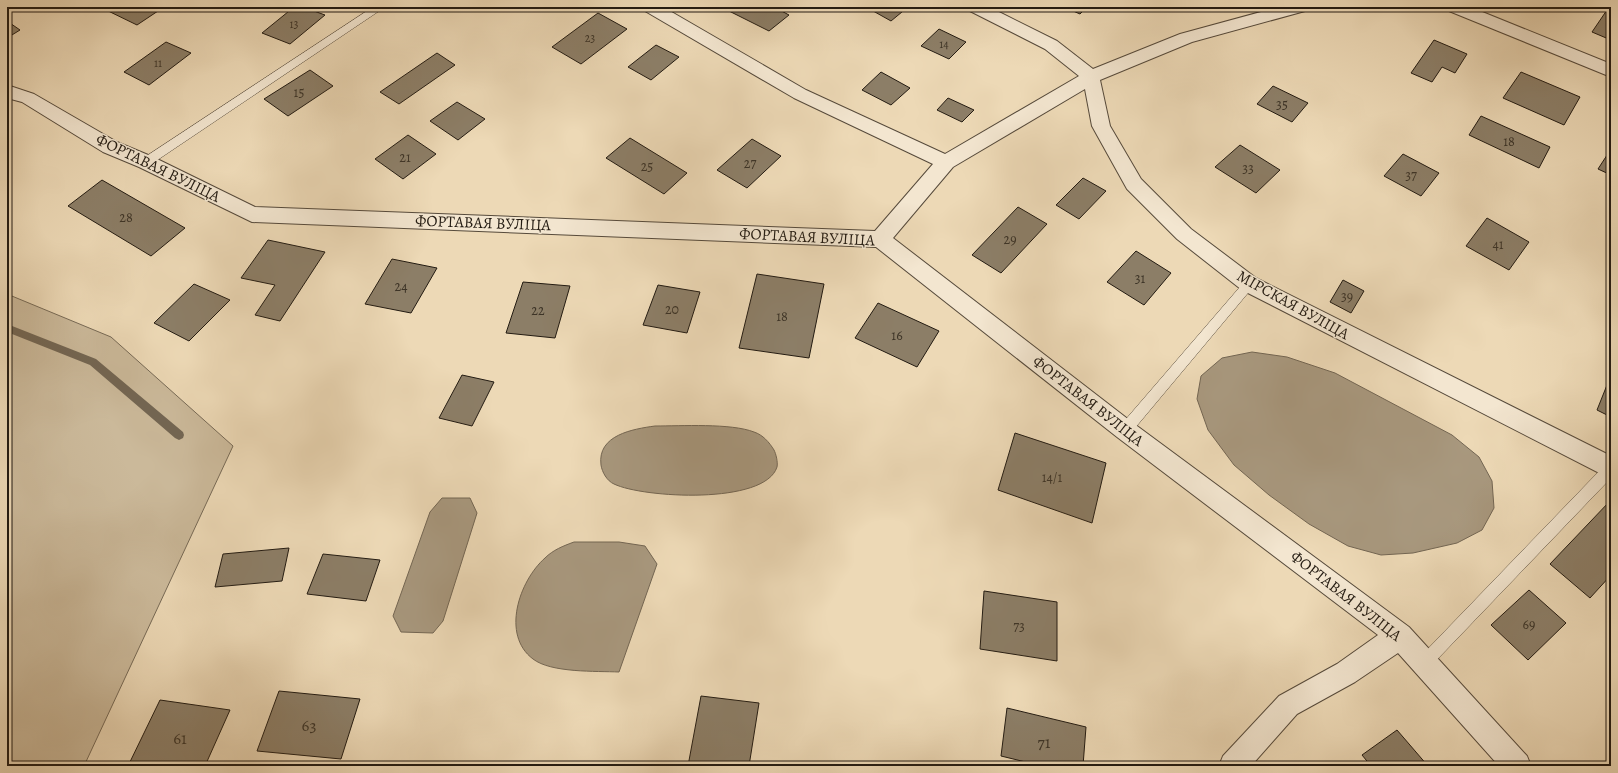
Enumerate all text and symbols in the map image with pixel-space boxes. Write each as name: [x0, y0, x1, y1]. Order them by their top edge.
house number: 13: [289, 16, 299, 32]
house number: 23: [585, 30, 595, 46]
house number: 14: [939, 36, 949, 52]
house number: 11: [154, 55, 162, 71]
house number: 15: [294, 83, 304, 102]
house number: 35: [1276, 95, 1288, 114]
street label: ФОРТАВАЯ ВУЛІЦА: [92, 128, 224, 208]
house number: 18: [1503, 132, 1515, 151]
house number: 21: [399, 148, 411, 167]
house number: 27: [744, 154, 756, 173]
house number: 25: [641, 157, 653, 176]
house number: 33: [1242, 159, 1254, 178]
house number: 37: [1405, 166, 1417, 185]
house number: 28: [119, 208, 133, 227]
street label: ФОРТАВАЯ ВУЛІЦА: [415, 210, 552, 236]
street label: ФОРТАВАЯ ВУЛІЦА: [739, 222, 876, 252]
house number: 29: [1003, 230, 1017, 249]
house number: 41: [1492, 235, 1504, 254]
street label: МІРСКАЯ ВУЛІЦА: [1233, 265, 1354, 345]
house number: 31: [1135, 269, 1146, 288]
house number: 24: [395, 277, 408, 296]
house number: 39: [1341, 287, 1353, 306]
house number: 20: [665, 300, 679, 319]
house number: 22: [531, 301, 545, 320]
house number: 18: [776, 307, 788, 326]
house number: 16: [891, 326, 903, 345]
street label: ФОРТАВАЯ ВУЛІЦА: [1028, 351, 1149, 452]
house number: 14/1: [1042, 468, 1062, 487]
street label: ФОРТАВАЯ ВУЛІЦА: [1286, 546, 1407, 647]
house number: 69: [1523, 615, 1535, 634]
house number: 73: [1013, 617, 1025, 636]
house number: 63: [302, 714, 316, 737]
house number: 61: [173, 727, 187, 750]
house number: 71: [1038, 731, 1051, 754]

